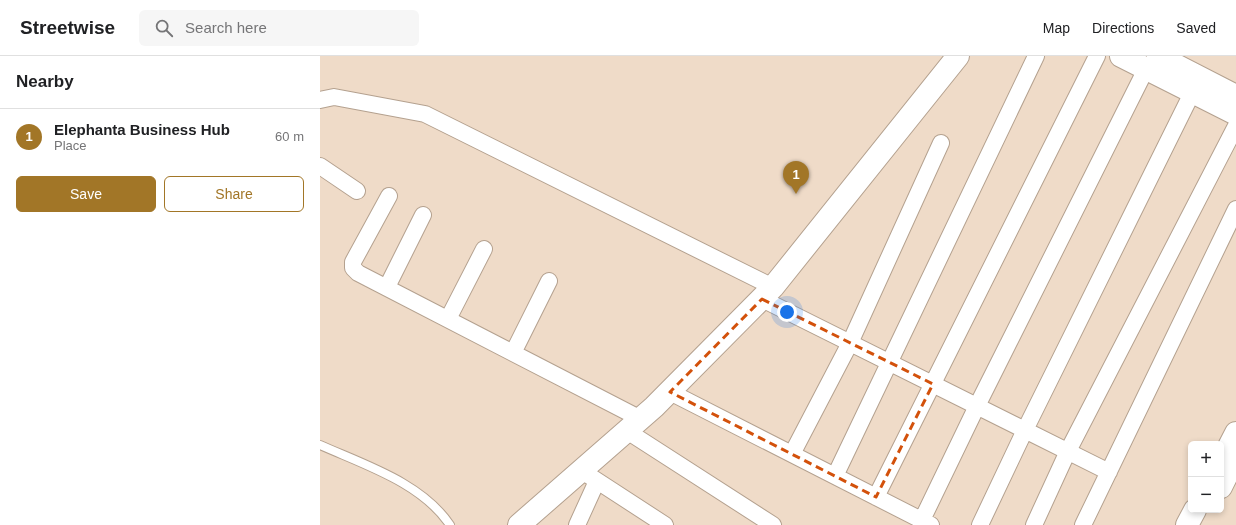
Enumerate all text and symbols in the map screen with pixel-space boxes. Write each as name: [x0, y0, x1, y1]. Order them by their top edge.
search box: [139, 10, 419, 46]
text: Streetwise: [20, 17, 115, 38]
icon: search: [153, 17, 175, 39]
text: Search here: [185, 19, 267, 36]
text: Map: [1043, 20, 1070, 36]
text: Directions: [1092, 20, 1154, 36]
text: Saved: [1176, 20, 1216, 36]
text: Nearby: [16, 72, 74, 91]
text: Elephanta Business Hub: [54, 121, 230, 138]
text: 1: [25, 129, 33, 144]
text: 60 m: [275, 129, 304, 144]
text: Place: [54, 138, 87, 153]
pin: 1: [783, 161, 809, 194]
button: Save: [16, 176, 156, 212]
button: Share: [164, 176, 304, 212]
your location: [777, 302, 797, 322]
map controls: [1188, 441, 1224, 513]
button: +: [1188, 441, 1224, 477]
button: −: [1188, 477, 1224, 513]

